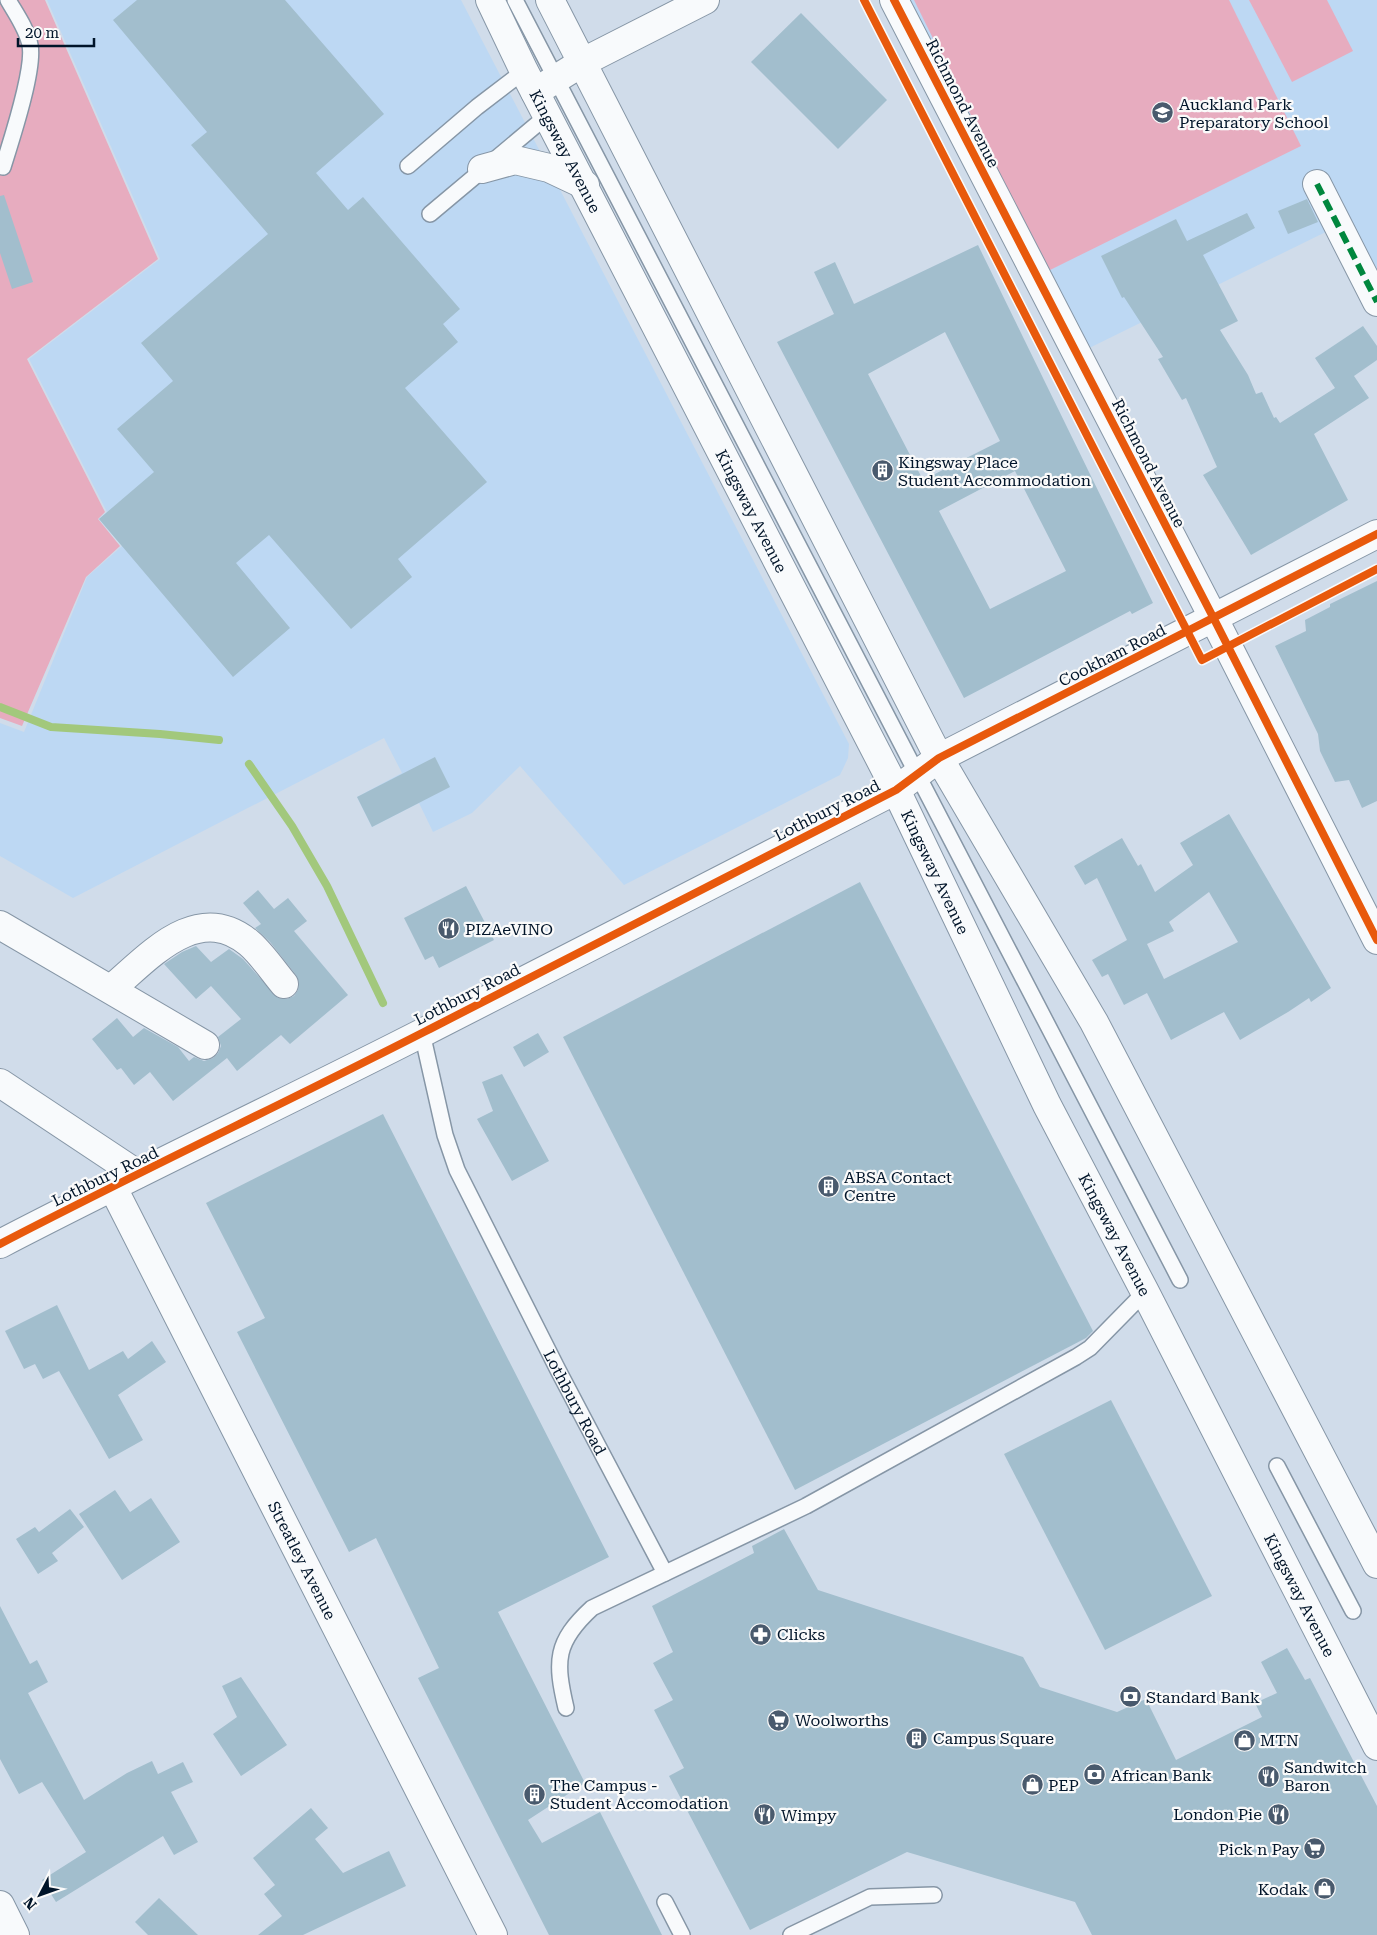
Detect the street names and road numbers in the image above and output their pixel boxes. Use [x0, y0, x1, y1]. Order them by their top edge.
street label: Richmond Avenue [922, 36, 1003, 171]
street label: Kingsway Avenue [525, 87, 605, 216]
street label: Richmond Avenue [1108, 396, 1189, 531]
street label: Kingsway Avenue [711, 446, 791, 576]
street label: Cookham Road [1055, 620, 1169, 691]
street label: Lothbury Road [771, 776, 883, 845]
street label: Kingsway Avenue [897, 807, 973, 938]
street label: Lothbury Road [411, 960, 523, 1029]
street label: Lothbury Road [49, 1143, 161, 1210]
street label: Kingsway Avenue [1075, 1170, 1155, 1300]
street label: Lothbury Road [539, 1347, 610, 1458]
street label: Streatley Avenue [264, 1498, 340, 1623]
street label: Kingsway Avenue [1260, 1530, 1339, 1660]

